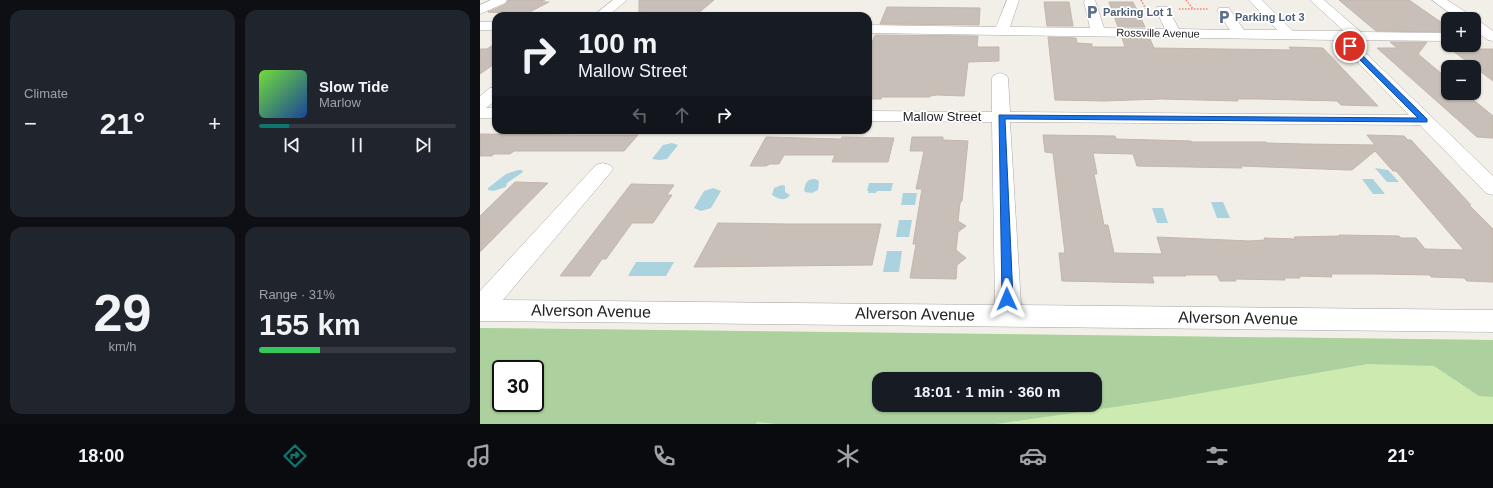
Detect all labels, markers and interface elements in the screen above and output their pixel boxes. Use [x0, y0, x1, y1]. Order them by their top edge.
parking icon: Parking Lot 1 [1084, 4, 1100, 20]
place label: Parking Lot 1 [1103, 6, 1173, 18]
parking icon: Parking Lot 3 [1216, 9, 1232, 25]
place label: Parking Lot 3 [1235, 11, 1305, 23]
map controls [1441, 12, 1481, 100]
button: + [1441, 12, 1481, 52]
street label: Rossville Avenue [1116, 26, 1200, 40]
icon: right [512, 28, 564, 80]
text: 100 m [578, 28, 657, 59]
pin [1333, 29, 1367, 63]
icon: arrive [1339, 35, 1361, 57]
button: − [1441, 60, 1481, 100]
text: Mallow Street [578, 61, 687, 81]
text: Slow Tide [319, 78, 389, 95]
text: Climate [24, 86, 68, 101]
text: Marlow [319, 95, 361, 110]
icon: left [629, 104, 651, 126]
icon: ahead [671, 104, 693, 126]
icon: right [713, 104, 735, 126]
text: 21° [100, 107, 145, 140]
street label: Mallow Street [903, 109, 982, 124]
text: − [24, 111, 37, 136]
text: + [208, 111, 221, 136]
icon: previous [281, 134, 303, 156]
icon: pause [346, 134, 368, 156]
icon: next [412, 134, 434, 156]
position arrow [986, 278, 1028, 320]
text: 29 [94, 284, 151, 342]
text: Range · 31% [259, 287, 335, 302]
street label: Alverson Avenue [531, 301, 651, 321]
street label: Alverson Avenue [855, 304, 975, 324]
text: 155 km [259, 308, 361, 341]
street label: Alverson Avenue [1178, 308, 1298, 328]
text: km/h [108, 339, 137, 354]
speed limit sign: 30 [492, 360, 544, 412]
text: 18:01 · 1 min · 360 m [914, 383, 1060, 400]
icon: directions [281, 442, 309, 470]
icon: music [465, 442, 493, 470]
icon: phone [650, 442, 678, 470]
icon: climate [834, 442, 862, 470]
icon: car [1019, 442, 1047, 470]
icon: filters [1203, 442, 1231, 470]
text: 18:00 [78, 446, 124, 466]
text: 21° [1387, 446, 1415, 466]

